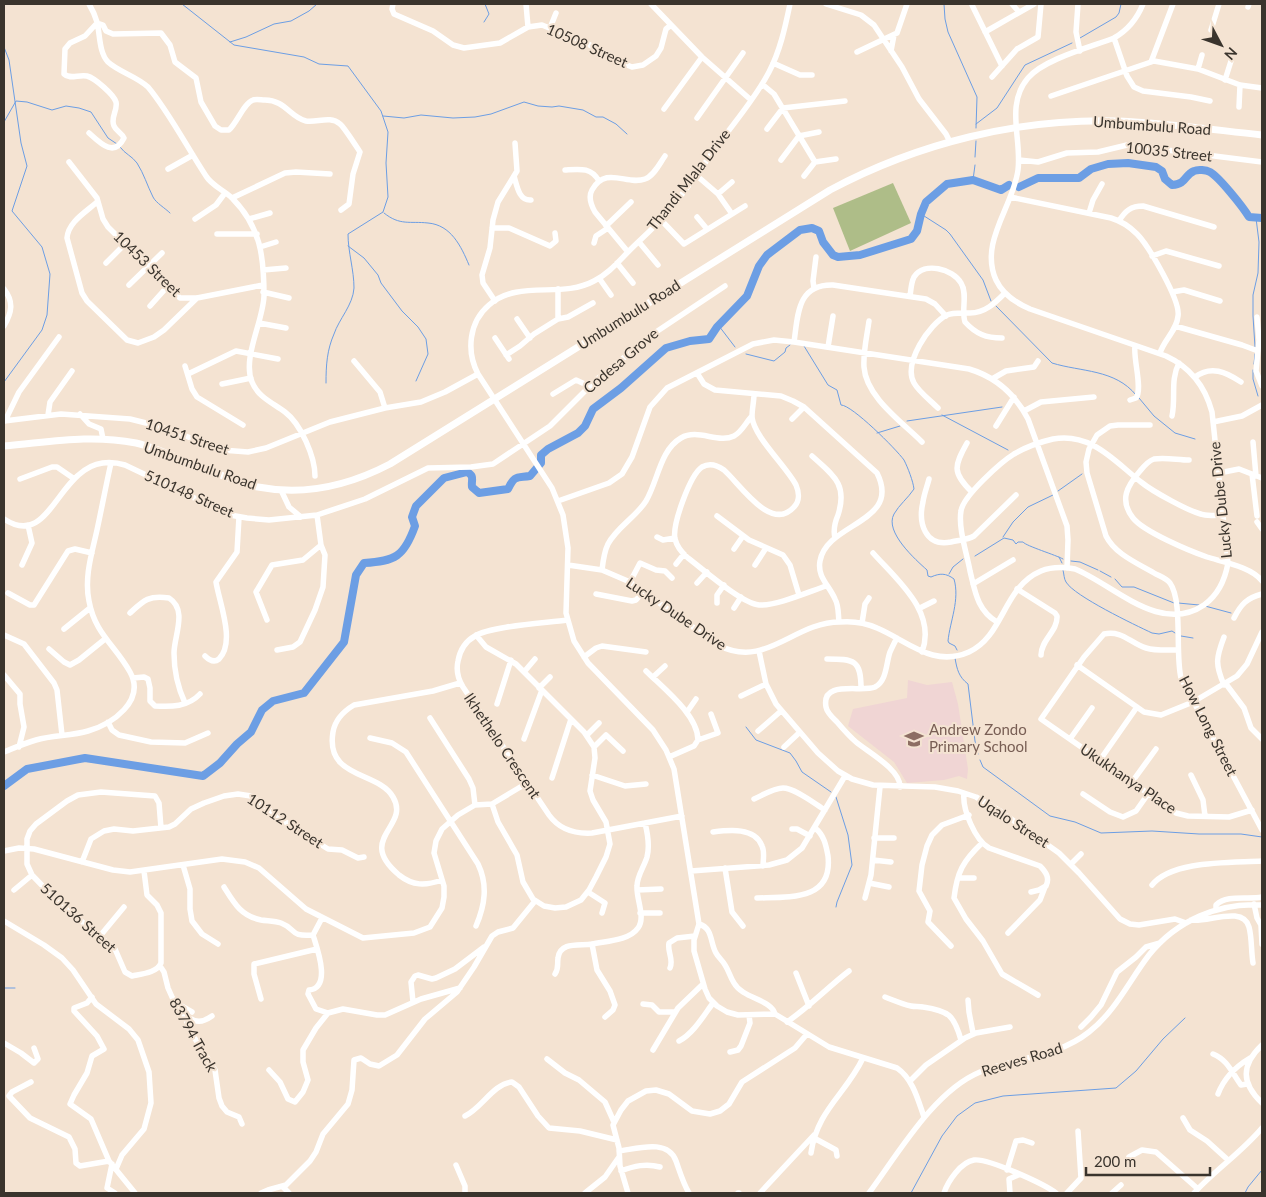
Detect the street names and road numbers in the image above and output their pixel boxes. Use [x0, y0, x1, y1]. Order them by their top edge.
street label: 10508 Street [544, 19, 631, 71]
street label: Umbumbulu Road [1093, 112, 1212, 138]
street label: Thandi Mlala Drive [643, 125, 734, 234]
street label: 10035 Street [1125, 138, 1214, 165]
street label: 10453 Street [110, 227, 186, 300]
street label: Umbumbulu Road [574, 275, 683, 353]
street label: Codesa Grove [579, 324, 662, 397]
street label: 10451 Street [143, 414, 232, 458]
street label: Umbumbulu Road [142, 437, 259, 493]
street label: Lucky Dube Drive [1205, 441, 1235, 559]
street label: 510148 Street [142, 465, 237, 521]
street label: Lucky Dube Drive [623, 573, 730, 653]
street label: How Long Street [1176, 672, 1242, 779]
street label: Ikhethelo Crescent [461, 689, 545, 802]
street label: Ukukhanya Place [1077, 739, 1180, 817]
street label: 10112 Street [244, 789, 327, 852]
street label: Uqalo Street [974, 791, 1053, 851]
street label: 510136 Street [37, 879, 121, 956]
street label: 83794 Track [166, 994, 222, 1075]
street label: Reeves Road [979, 1038, 1064, 1080]

